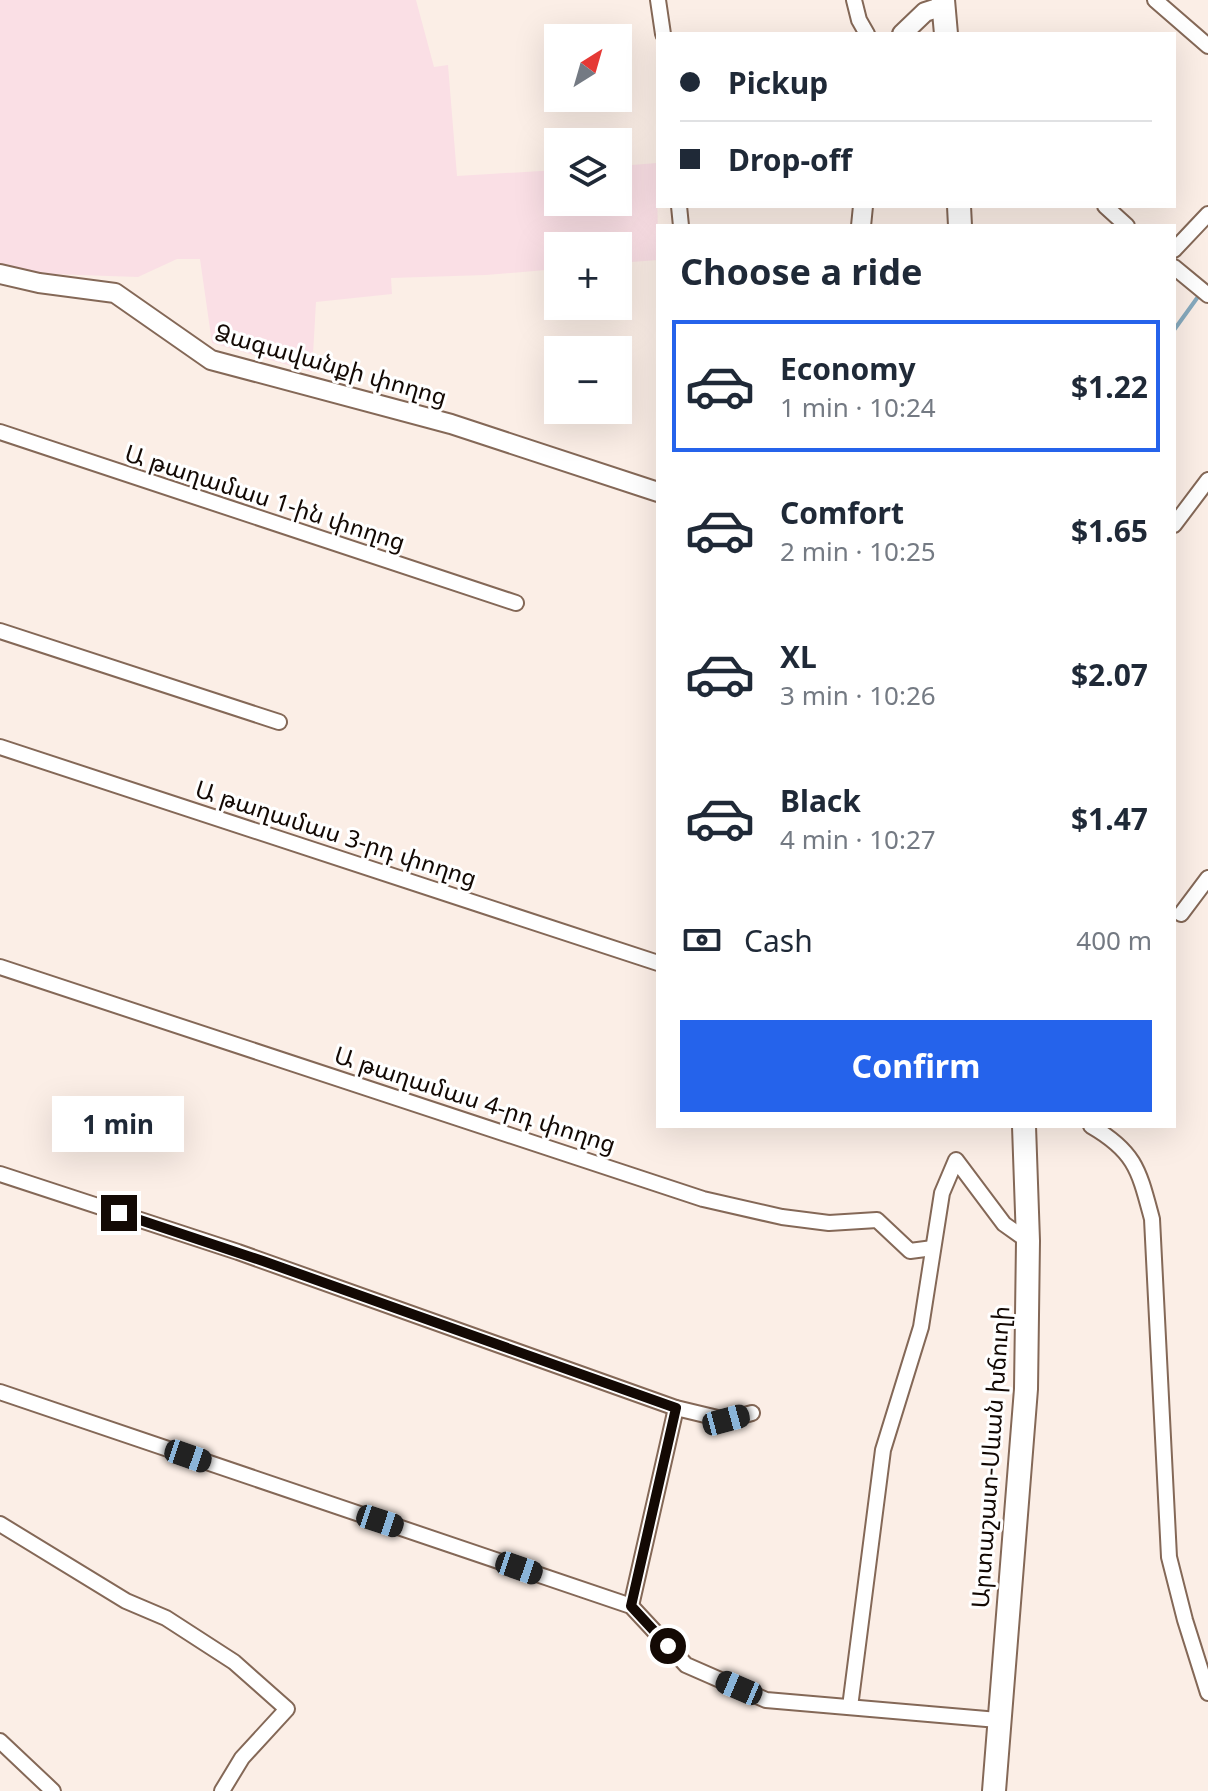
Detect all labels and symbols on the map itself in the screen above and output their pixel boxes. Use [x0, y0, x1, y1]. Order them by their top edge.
north arrow [544, 24, 632, 112]
street label: Ձագավանքի փողոց [212, 315, 451, 412]
street label: Ա թաղամաս 1-ին փողոց [121, 436, 410, 558]
street label: Ա թաղամաս 3-րդ փողոց [191, 771, 482, 894]
street label: Ա թաղամաս 4-րդ փողոց [330, 1037, 621, 1160]
callout: 1 min [53, 1097, 185, 1153]
route end [101, 1195, 137, 1231]
street label: Արտաշատ-Սևան խճուղի [962, 1305, 1017, 1609]
car [700, 1402, 752, 1438]
car [161, 1437, 215, 1475]
car [353, 1502, 407, 1540]
car [492, 1549, 546, 1587]
route start [650, 1628, 686, 1664]
car [712, 1668, 766, 1708]

